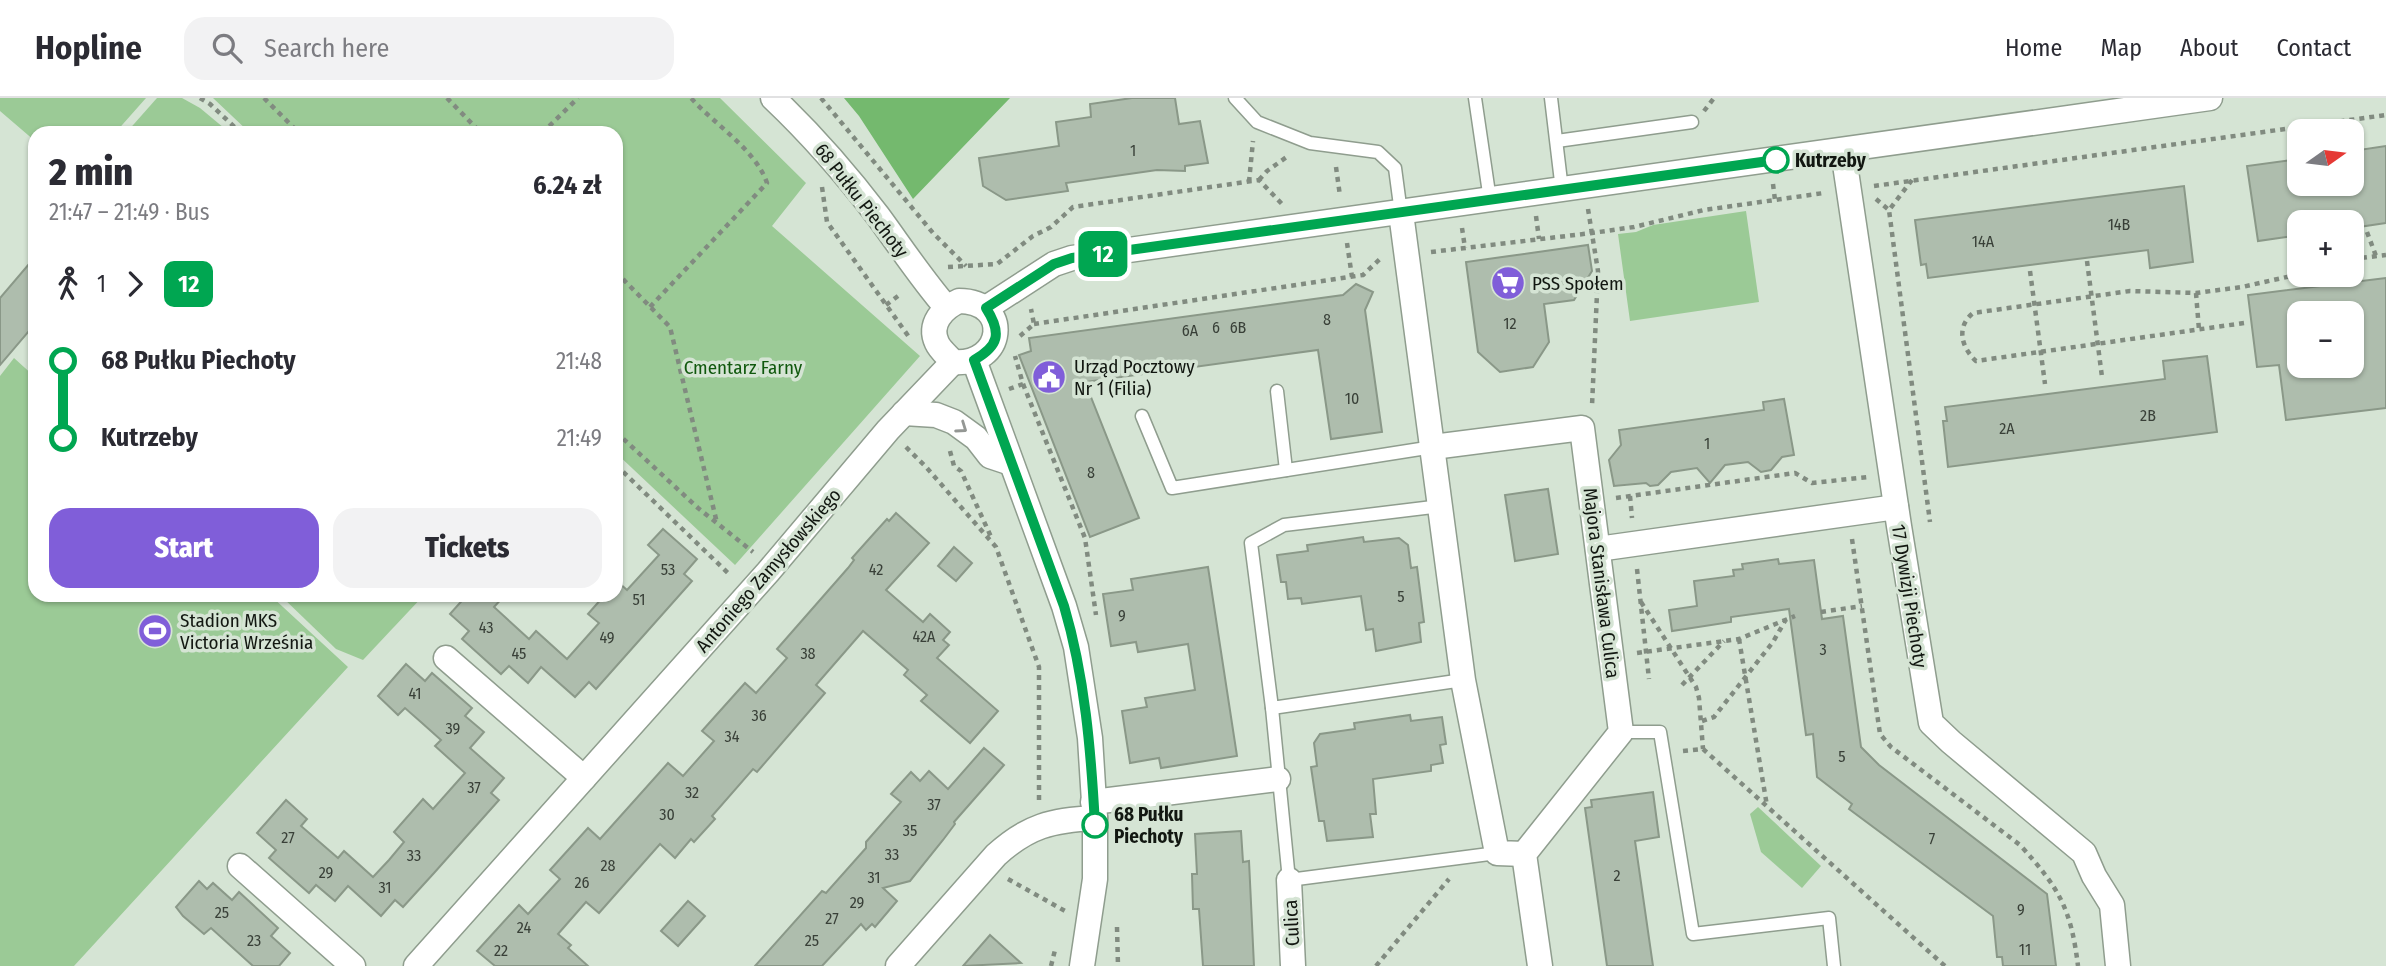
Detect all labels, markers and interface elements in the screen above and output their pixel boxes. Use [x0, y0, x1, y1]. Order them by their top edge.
search box [184, 17, 674, 80]
text: Hopline [35, 28, 142, 68]
icon: search [208, 29, 246, 67]
text: Search here [264, 33, 389, 64]
text: Home [2005, 34, 2062, 62]
text: Map [2100, 34, 2142, 62]
text: About [2180, 34, 2238, 62]
text: Contact [2276, 34, 2351, 62]
north arrow [2287, 119, 2364, 196]
map controls [2287, 119, 2364, 378]
street label: 68 Pułku Piechoty [810, 139, 914, 262]
house number: 1 [1130, 141, 1136, 160]
marker: Kutrzeby [1763, 147, 1789, 173]
text: 2 min [49, 149, 133, 195]
place label: Kutrzeby [1795, 149, 1867, 172]
text: 6.24 zł [533, 170, 602, 201]
text: 21:47 – 21:49 · Bus [49, 198, 209, 226]
button: + [2287, 210, 2364, 287]
house number: 14B [2108, 215, 2131, 234]
line badge: 12 [1072, 231, 1134, 277]
house number: 14A [1972, 232, 1995, 251]
text: 12 [1092, 240, 1114, 268]
supermarket icon: PSS Społem [1489, 264, 1527, 302]
icon: walk [49, 265, 87, 303]
icon: forward [116, 265, 154, 303]
text: 1 [97, 270, 106, 298]
text: 12 [178, 270, 199, 298]
place label: PSS Społem [1532, 272, 1624, 295]
button: − [2287, 301, 2364, 378]
house number: 8 [1323, 310, 1331, 329]
house number: 12 [1503, 314, 1517, 333]
house number: 6 [1212, 318, 1220, 337]
house number: 6B [1230, 318, 1247, 337]
house number: 6A [1182, 321, 1199, 340]
text: 68 Pułku Piechoty [101, 345, 296, 376]
text: 21:48 [556, 347, 602, 375]
place label: Urząd Pocztowy Nr 1 (Filia) [1074, 355, 1195, 400]
park label: Cmentarz Farny [684, 356, 803, 379]
public building icon: Urząd Pocztowy Nr 1 (Filia) [1030, 358, 1068, 396]
house number: 10 [1345, 389, 1359, 408]
house number: 2B [2140, 406, 2156, 425]
house number: 2A [1999, 419, 2015, 438]
one-way arrow [954, 420, 967, 433]
text: Kutrzeby [101, 422, 198, 453]
text: 21:49 [557, 424, 602, 452]
house number: 1 [1704, 434, 1710, 453]
house number: 8 [1087, 463, 1095, 482]
street label: Antoniego Zamysłowskiego [691, 484, 846, 657]
street label: Majora Stanisława Culica [1578, 487, 1625, 680]
button: Start [49, 508, 319, 588]
button: Tickets [333, 508, 602, 588]
street label: 17 Dywizji Piechoty [1887, 523, 1932, 670]
house number: 53 [661, 560, 675, 579]
house number: 42 [869, 560, 883, 579]
house number: 5 [1397, 587, 1405, 606]
house number: 51 [633, 590, 645, 609]
house number: 9 [1118, 606, 1126, 625]
place label: Stadion MKS Victoria Września [180, 609, 313, 654]
sports icon: Stadion MKS Victoria Września [136, 612, 174, 650]
house number: 43 [479, 618, 493, 637]
house number: 42A [912, 627, 936, 646]
house number: 49 [599, 628, 615, 647]
house number: 3 [1819, 640, 1827, 659]
house number: 45 [512, 644, 526, 663]
house number: 38 [800, 644, 816, 663]
house number: 41 [408, 684, 422, 703]
house number: 36 [751, 706, 767, 725]
house number: 39 [446, 719, 461, 738]
house number: 34 [725, 727, 740, 746]
house number: 5 [1838, 747, 1846, 766]
house number: 37 [467, 778, 481, 797]
house number: 32 [685, 783, 699, 802]
house number: 37 [927, 795, 941, 814]
place label: 68 Pułku Piechoty [1114, 803, 1184, 848]
house number: 30 [659, 805, 675, 824]
marker: 68 Pułku Piechoty [1082, 812, 1108, 838]
house number: 35 [903, 821, 917, 840]
house number: 27 [281, 828, 295, 847]
house number: 7 [1929, 829, 1936, 848]
house number: 33 [885, 845, 899, 864]
house number: 33 [407, 846, 421, 865]
house number: 28 [600, 856, 616, 875]
house number: 29 [319, 863, 334, 882]
house number: 2 [1613, 866, 1621, 885]
house number: 31 [867, 868, 881, 887]
house number: 26 [575, 873, 590, 892]
house number: 31 [378, 878, 392, 897]
house number: 29 [850, 893, 865, 912]
street label: Culica [1279, 899, 1304, 947]
house number: 9 [2017, 900, 2025, 919]
house number: 25 [215, 903, 229, 922]
house number: 27 [825, 909, 839, 928]
house number: 24 [517, 918, 531, 937]
house number: 23 [247, 931, 261, 950]
house number: 25 [805, 931, 819, 950]
house number: 11 [2019, 940, 2031, 959]
house number: 22 [494, 941, 508, 960]

